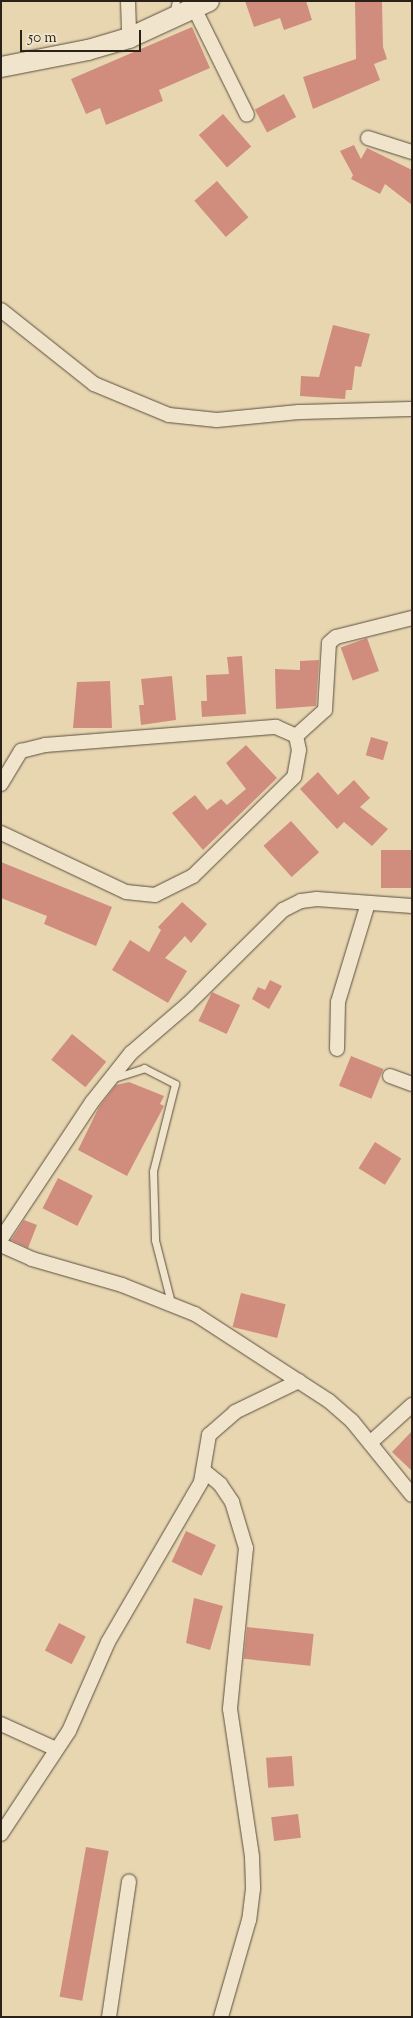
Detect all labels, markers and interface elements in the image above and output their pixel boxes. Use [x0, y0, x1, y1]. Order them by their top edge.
scale bar [22, 20, 144, 52]
text: 50 m [28, 28, 57, 49]

